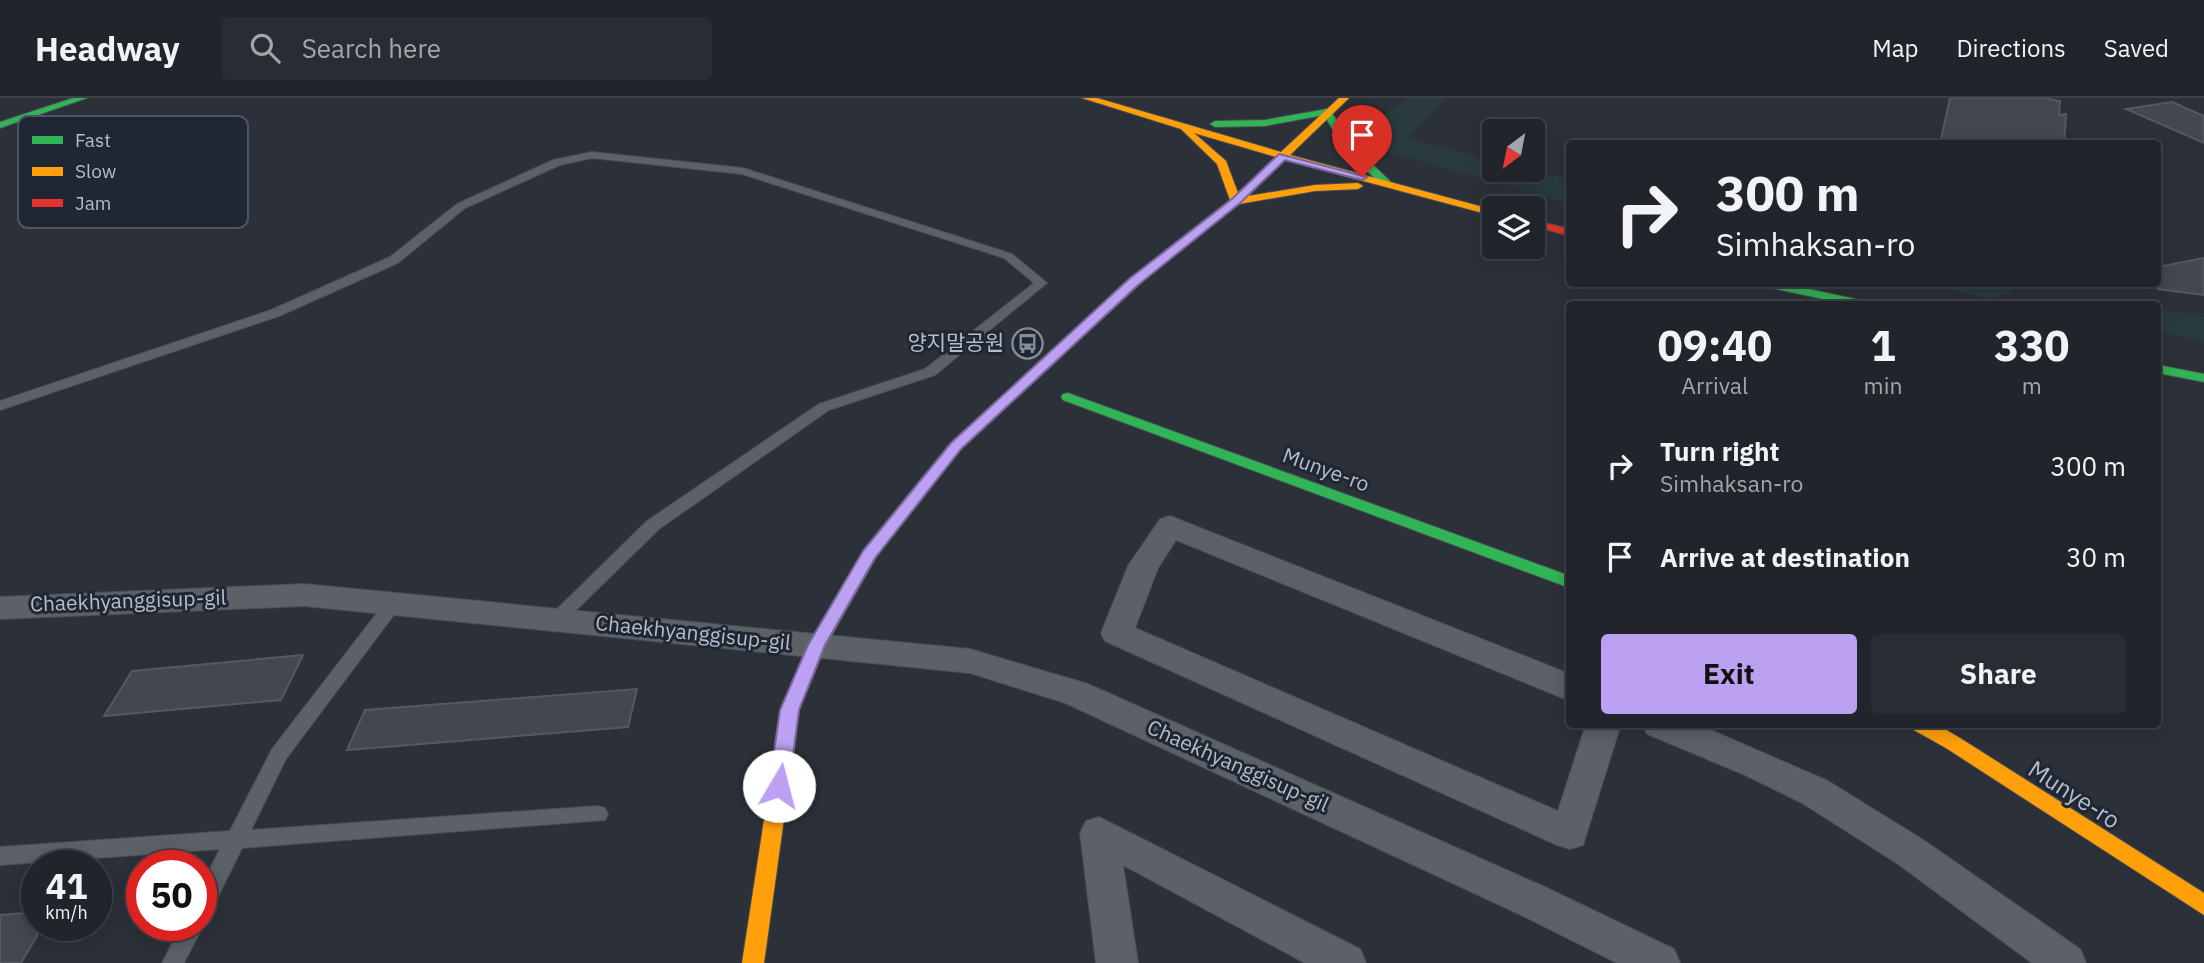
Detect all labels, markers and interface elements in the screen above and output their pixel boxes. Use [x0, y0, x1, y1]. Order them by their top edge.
search box [222, 17, 712, 80]
text: Headway [35, 27, 180, 70]
icon: search [246, 29, 284, 67]
text: Search here [302, 31, 441, 65]
text: Map [1872, 32, 1918, 64]
text: Directions [1956, 32, 2066, 64]
text: Saved [2104, 32, 2169, 64]
pin [1332, 105, 1392, 177]
legend [18, 116, 248, 228]
icon: arrive [1343, 116, 1381, 154]
north arrow [1482, 119, 1545, 182]
map controls [1482, 119, 1545, 259]
text: Fast [75, 128, 111, 152]
text: Slow [75, 159, 116, 183]
text: 300 m [1716, 161, 1860, 224]
icon: right [1601, 168, 1692, 259]
text: Jam [75, 191, 111, 215]
button: layers [1482, 196, 1545, 259]
text: Simhaksan-ro [1716, 223, 1915, 265]
text: 09:40 [1657, 318, 1772, 373]
text: 1 [1870, 318, 1896, 373]
text: 330 [1994, 318, 2070, 373]
bus stop icon: 양지말공원 [1010, 326, 1044, 360]
place label: 양지말공원 [907, 328, 1004, 356]
text: Arrival [1681, 370, 1748, 400]
text: min [1864, 370, 1902, 400]
text: m [2022, 370, 2042, 400]
text: Turn right [1660, 434, 1779, 468]
street label: Munye-ro [1279, 440, 1374, 498]
icon: right [1601, 447, 1639, 485]
text: 300 m [2050, 449, 2126, 483]
text: Simhaksan-ro [1660, 468, 1803, 498]
icon: arrive [1601, 538, 1639, 576]
text: Arrive at destination [1660, 540, 1910, 574]
text: 30 m [2066, 540, 2126, 574]
street label: Chaekhyanggisup-gil [29, 583, 227, 617]
street label: Chaekhyanggisup-gil [594, 608, 792, 656]
button: Exit [1601, 634, 1857, 714]
button: Share [1871, 634, 2126, 714]
street label: Chaekhyanggisup-gil [1143, 712, 1334, 818]
position arrow [742, 749, 816, 823]
street label: Munye-ro [2022, 753, 2127, 836]
speed limit sign: 50 [126, 850, 217, 941]
text: 41 [45, 863, 88, 909]
text: km/h [45, 901, 88, 924]

